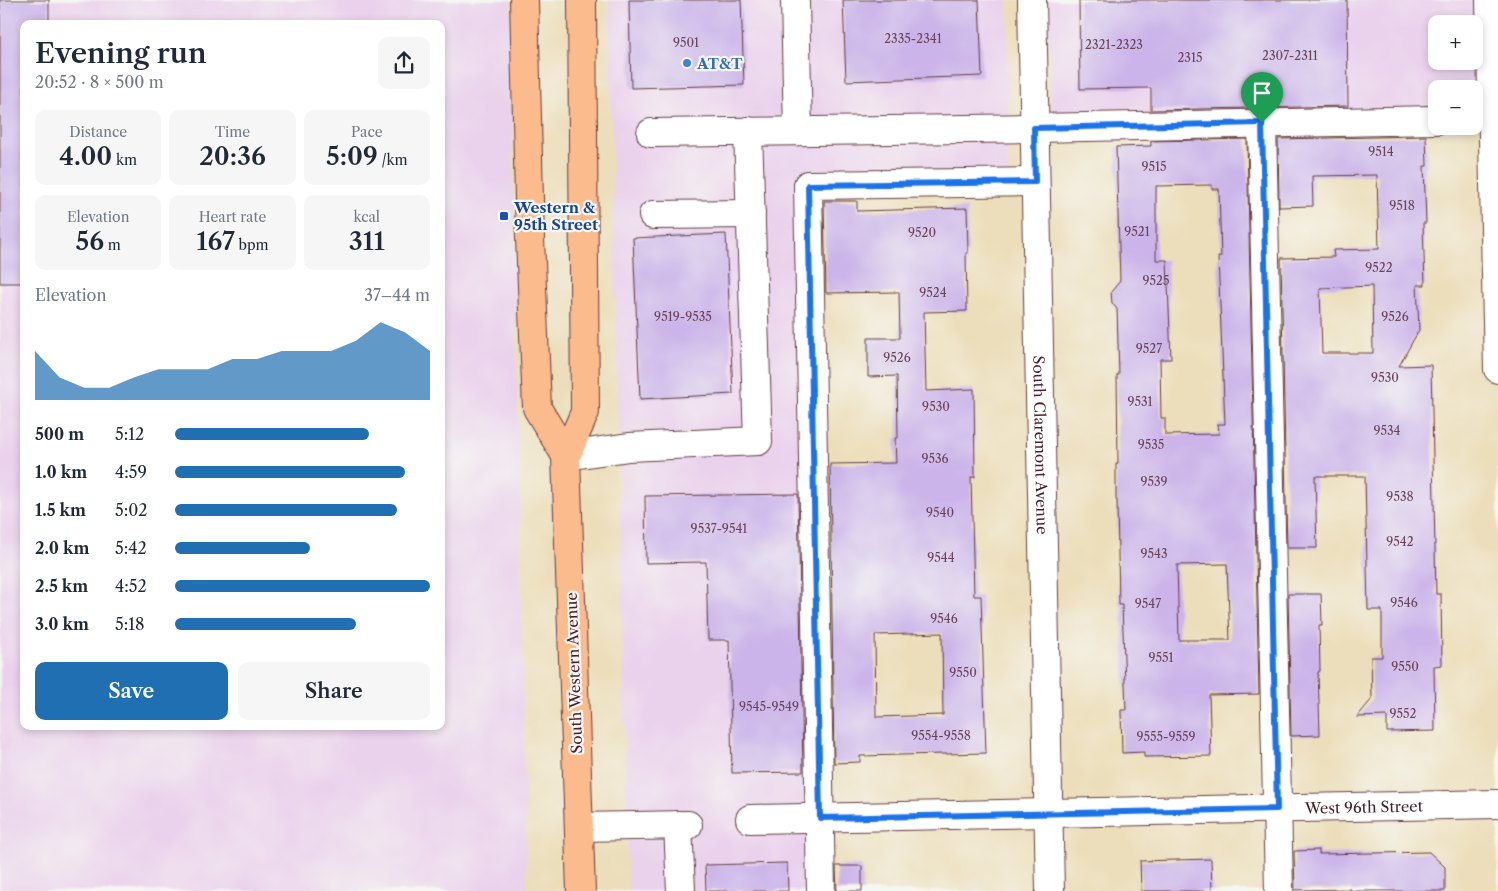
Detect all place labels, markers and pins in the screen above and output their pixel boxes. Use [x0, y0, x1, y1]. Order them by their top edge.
place label: AT&T [696, 54, 743, 73]
marker: AT&T [681, 57, 693, 69]
pin [1241, 72, 1283, 123]
place label: Western & 95th Street [513, 198, 598, 234]
marker: Western & 95th Street [498, 210, 510, 222]

